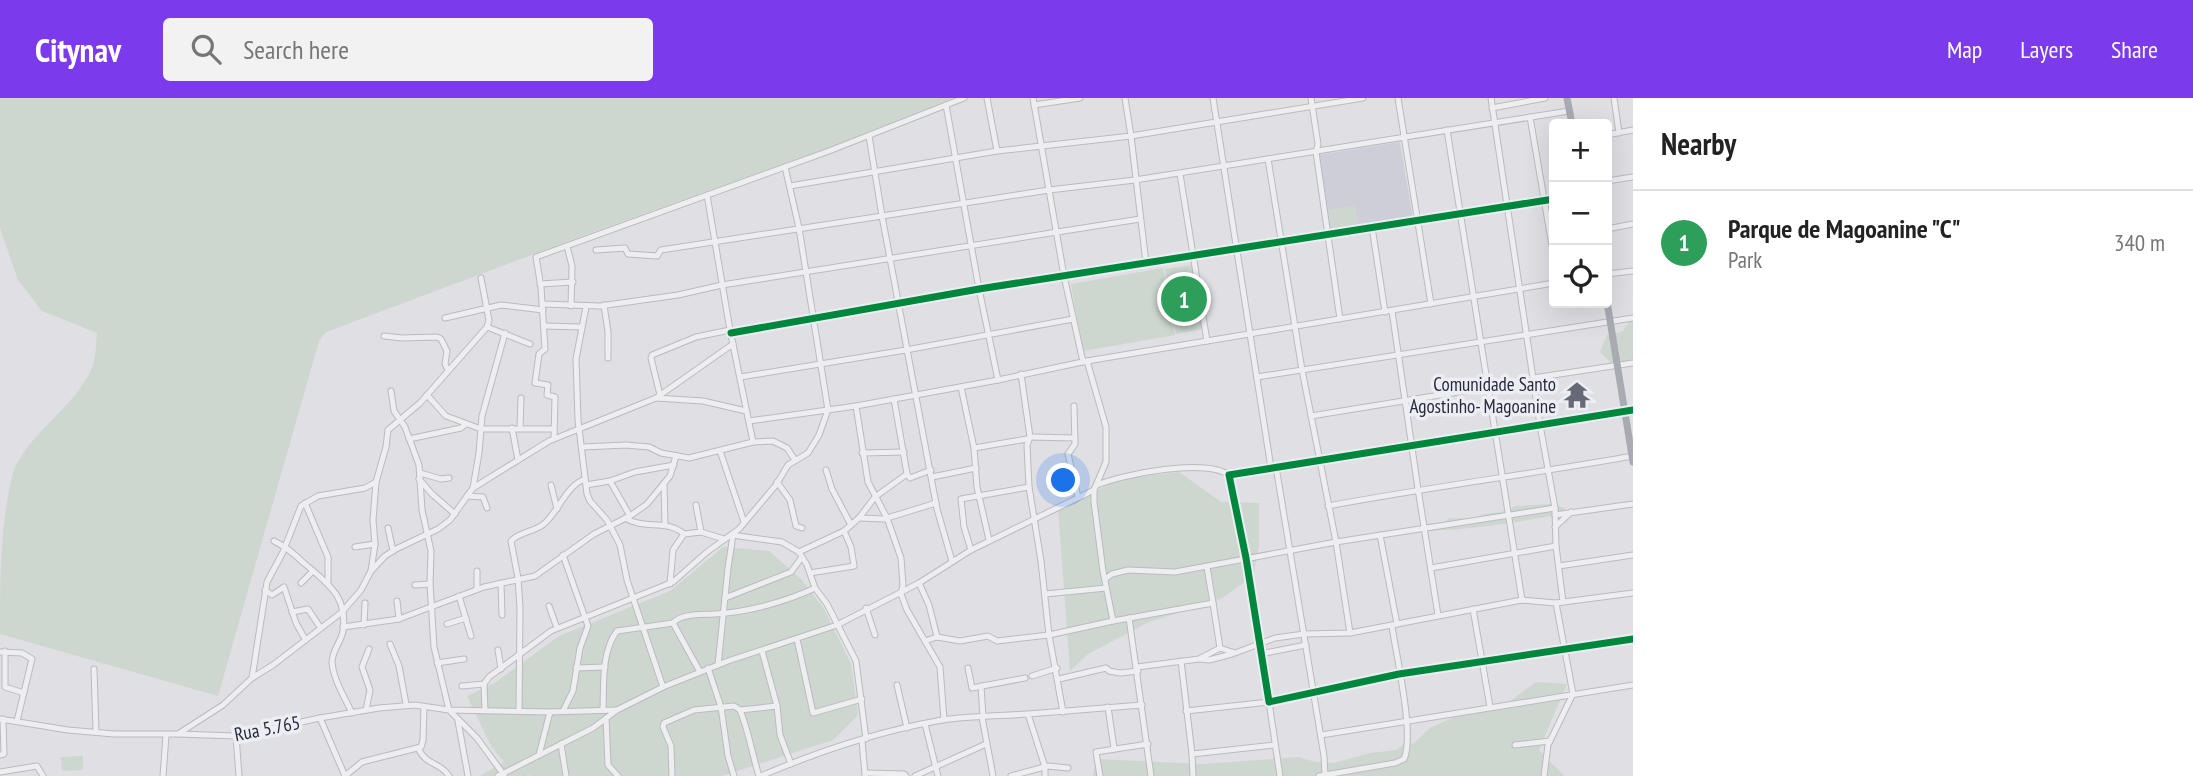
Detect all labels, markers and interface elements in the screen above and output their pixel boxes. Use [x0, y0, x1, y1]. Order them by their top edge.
search box [163, 18, 653, 81]
text: Citynav [35, 28, 121, 71]
icon: search [187, 30, 225, 68]
text: Search here [243, 33, 349, 66]
text: Map [1947, 34, 1982, 65]
text: Layers [2020, 34, 2073, 65]
text: Share [2111, 34, 2158, 65]
map controls [1549, 119, 1612, 308]
button: + [1549, 119, 1612, 182]
text: Nearby [1661, 124, 1736, 163]
button: − [1549, 182, 1612, 245]
text: Parque de Magoanine "C" [1728, 212, 1961, 245]
text: 1 [1679, 228, 1690, 257]
text: 340 m [2114, 228, 2165, 257]
button: locate [1549, 245, 1612, 308]
text: Park [1728, 245, 1762, 274]
pin: 1 [1161, 273, 1207, 325]
place label: Comunidade Santo Agostinho- Magoanine [1409, 372, 1556, 418]
temple icon: Comunidade Santo Agostinho- Magoanine [1562, 380, 1592, 410]
your location [1046, 463, 1080, 497]
street label: Rua 5.765 [232, 710, 302, 746]

